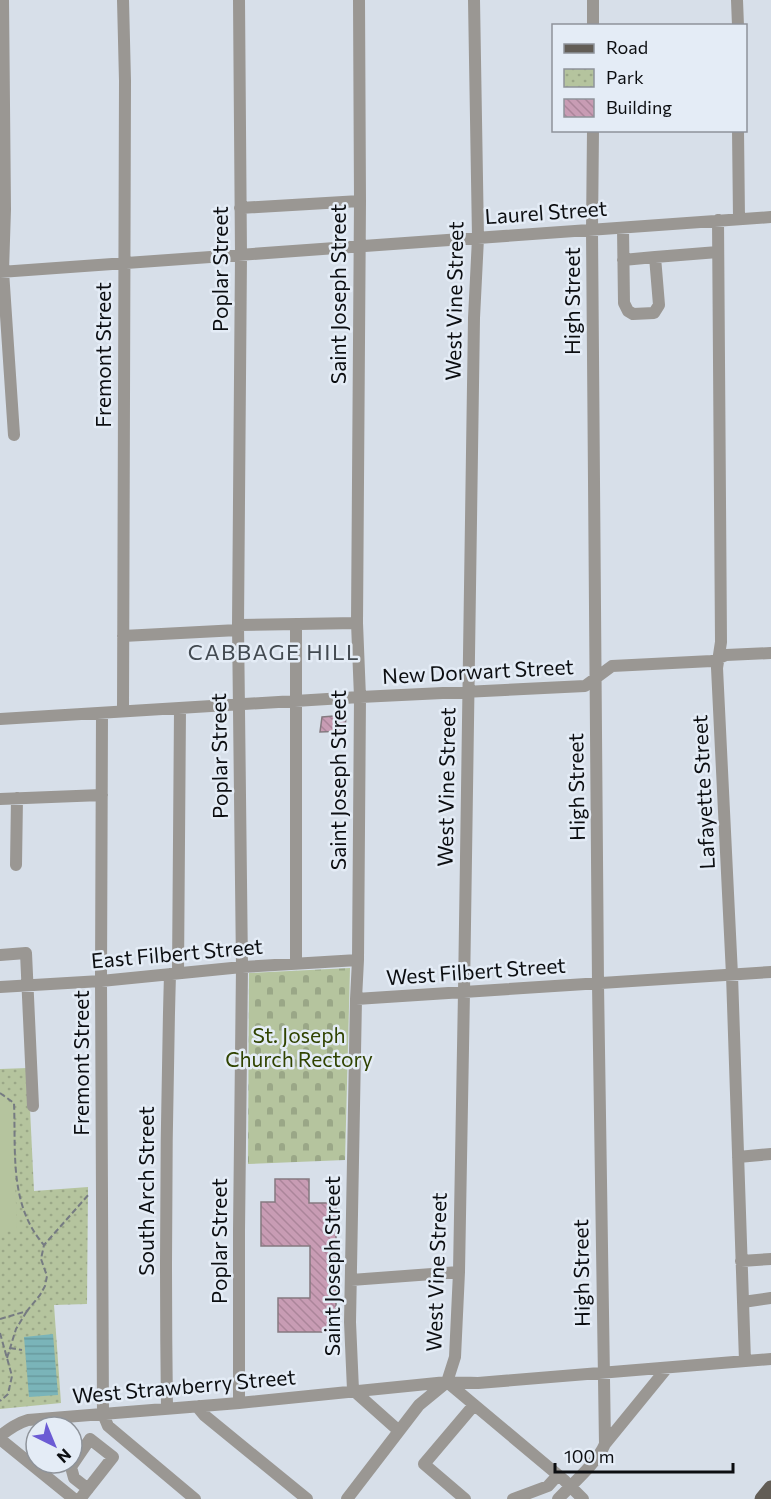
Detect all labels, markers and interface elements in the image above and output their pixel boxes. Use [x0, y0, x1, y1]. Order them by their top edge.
legend [552, 24, 747, 132]
text: Road [606, 36, 648, 58]
text: Park [606, 66, 644, 88]
text: Building [606, 96, 672, 118]
street label: Laurel Street [484, 195, 608, 228]
street label: Saint Joseph Street [325, 204, 350, 384]
street label: Poplar Street [207, 206, 232, 332]
street label: West Vine Street [440, 221, 467, 381]
street label: High Street [559, 247, 584, 355]
street label: Fremont Street [90, 282, 115, 428]
district label: CABBAGE HILL [188, 638, 360, 665]
street label: New Dorwart Street [381, 653, 574, 688]
street label: Saint Joseph Street [325, 690, 350, 870]
street label: Poplar Street [205, 693, 232, 819]
street label: West Vine Street [432, 707, 459, 867]
street label: Lafayette Street [686, 714, 719, 870]
street label: High Street [562, 733, 589, 841]
street label: East Filbert Street [90, 933, 264, 972]
street label: West Filbert Street [385, 952, 566, 989]
street label: Fremont Street [68, 990, 93, 1136]
park label: St. Joseph Church Rectory [225, 1022, 373, 1071]
street label: South Arch Street [133, 1106, 158, 1276]
street label: Saint Joseph Street [319, 1176, 344, 1356]
street label: Poplar Street [206, 1178, 231, 1304]
street label: West Vine Street [420, 1192, 451, 1352]
street label: High Street [567, 1219, 594, 1327]
street label: West Strawberry Street [71, 1363, 297, 1408]
north arrow [24, 1415, 84, 1475]
scale bar [555, 1436, 734, 1474]
text: N [54, 1445, 75, 1467]
text: 100 m [564, 1445, 614, 1467]

